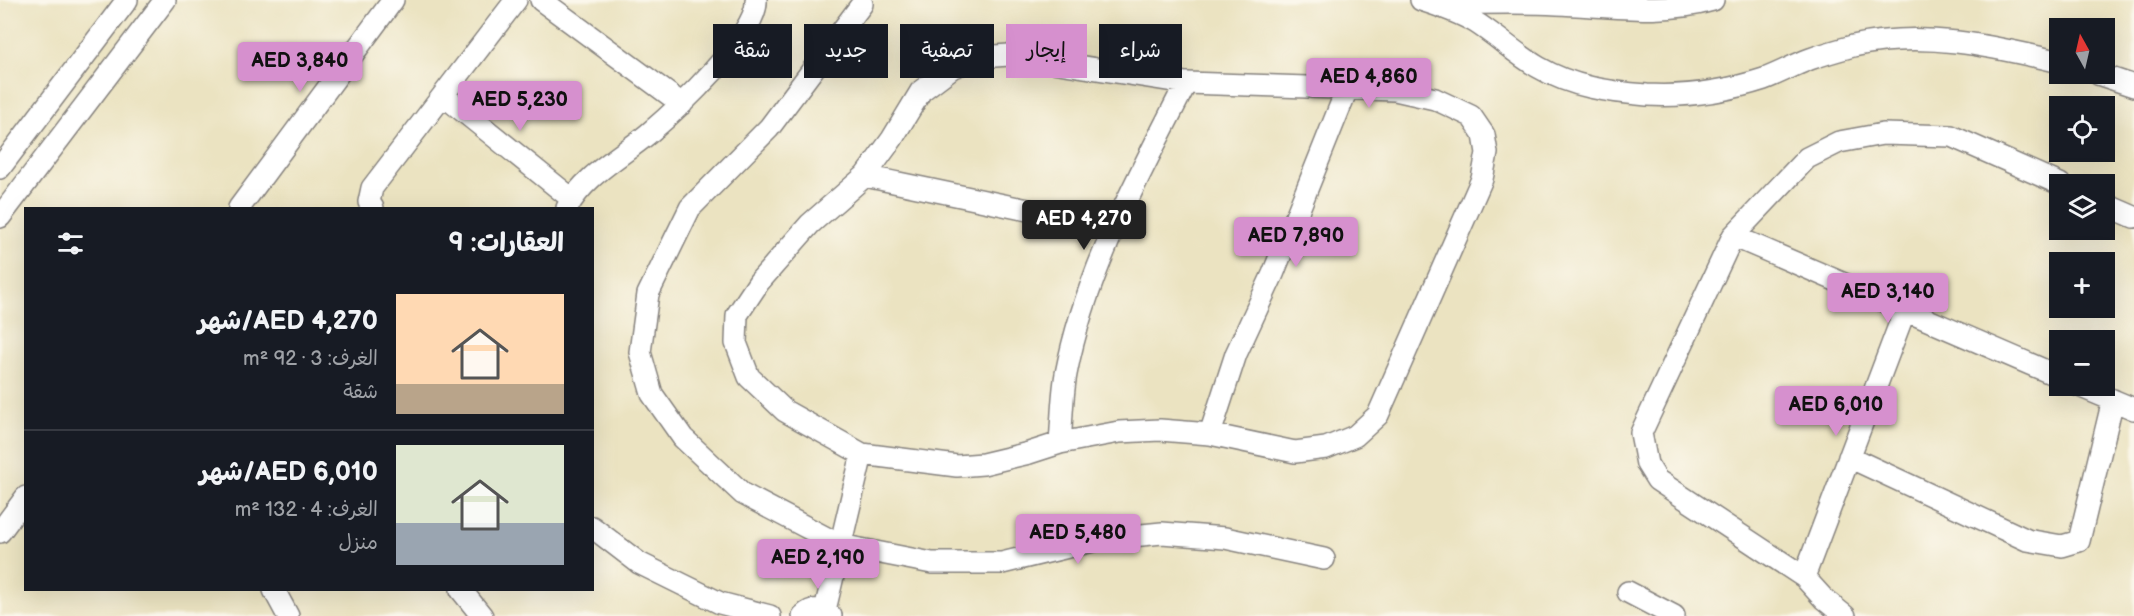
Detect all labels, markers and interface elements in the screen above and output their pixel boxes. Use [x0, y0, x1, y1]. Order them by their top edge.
north arrow [2049, 18, 2115, 84]
map controls [2049, 18, 2115, 396]
chip: شقة [713, 24, 792, 78]
chip: جديد [804, 24, 888, 78]
chip: تصفية [900, 24, 994, 78]
chip: إيجار [1006, 24, 1087, 78]
chip: شراء [1099, 24, 1182, 78]
pin: AED 3,840 [231, 42, 369, 93]
text: AED 3,840 [252, 49, 348, 73]
pin: AED 4,860 [1300, 58, 1438, 109]
text: AED 4,860 [1320, 65, 1418, 89]
pin: AED 5,230 [451, 81, 589, 132]
text: AED 5,230 [472, 88, 568, 112]
button: locate [2049, 96, 2115, 162]
button: layers [2049, 174, 2115, 240]
pin: AED 4,270 [1015, 200, 1153, 251]
text: AED 4,270 [1036, 207, 1132, 231]
pin: AED 7,890 [1227, 217, 1365, 268]
text: AED 7,890 [1248, 224, 1344, 248]
icon: filters [54, 227, 87, 260]
text: العقارات: 9 [448, 228, 564, 259]
button: + [2049, 252, 2115, 318]
pin: AED 3,140 [1819, 273, 1957, 324]
text: AED 3,140 [1841, 280, 1935, 304]
text: AED 4,270/شهر [198, 306, 378, 337]
icon: home [444, 318, 516, 390]
button: − [2049, 330, 2115, 396]
text: الغرف: 3 · 92 m² [243, 347, 378, 371]
text: شقة [343, 380, 378, 404]
pin: AED 6,010 [1767, 386, 1905, 437]
text: AED 6,010 [1789, 393, 1883, 417]
text: AED 6,010/شهر [200, 457, 378, 488]
icon: home [444, 469, 516, 541]
text: الغرف: 4 · 132 m² [235, 498, 378, 522]
pin: AED 5,480 [1009, 514, 1147, 565]
text: AED 5,480 [1030, 521, 1126, 545]
text: منزل [339, 531, 378, 555]
pin: AED 2,190 [749, 539, 887, 590]
text: AED 2,190 [771, 546, 865, 570]

